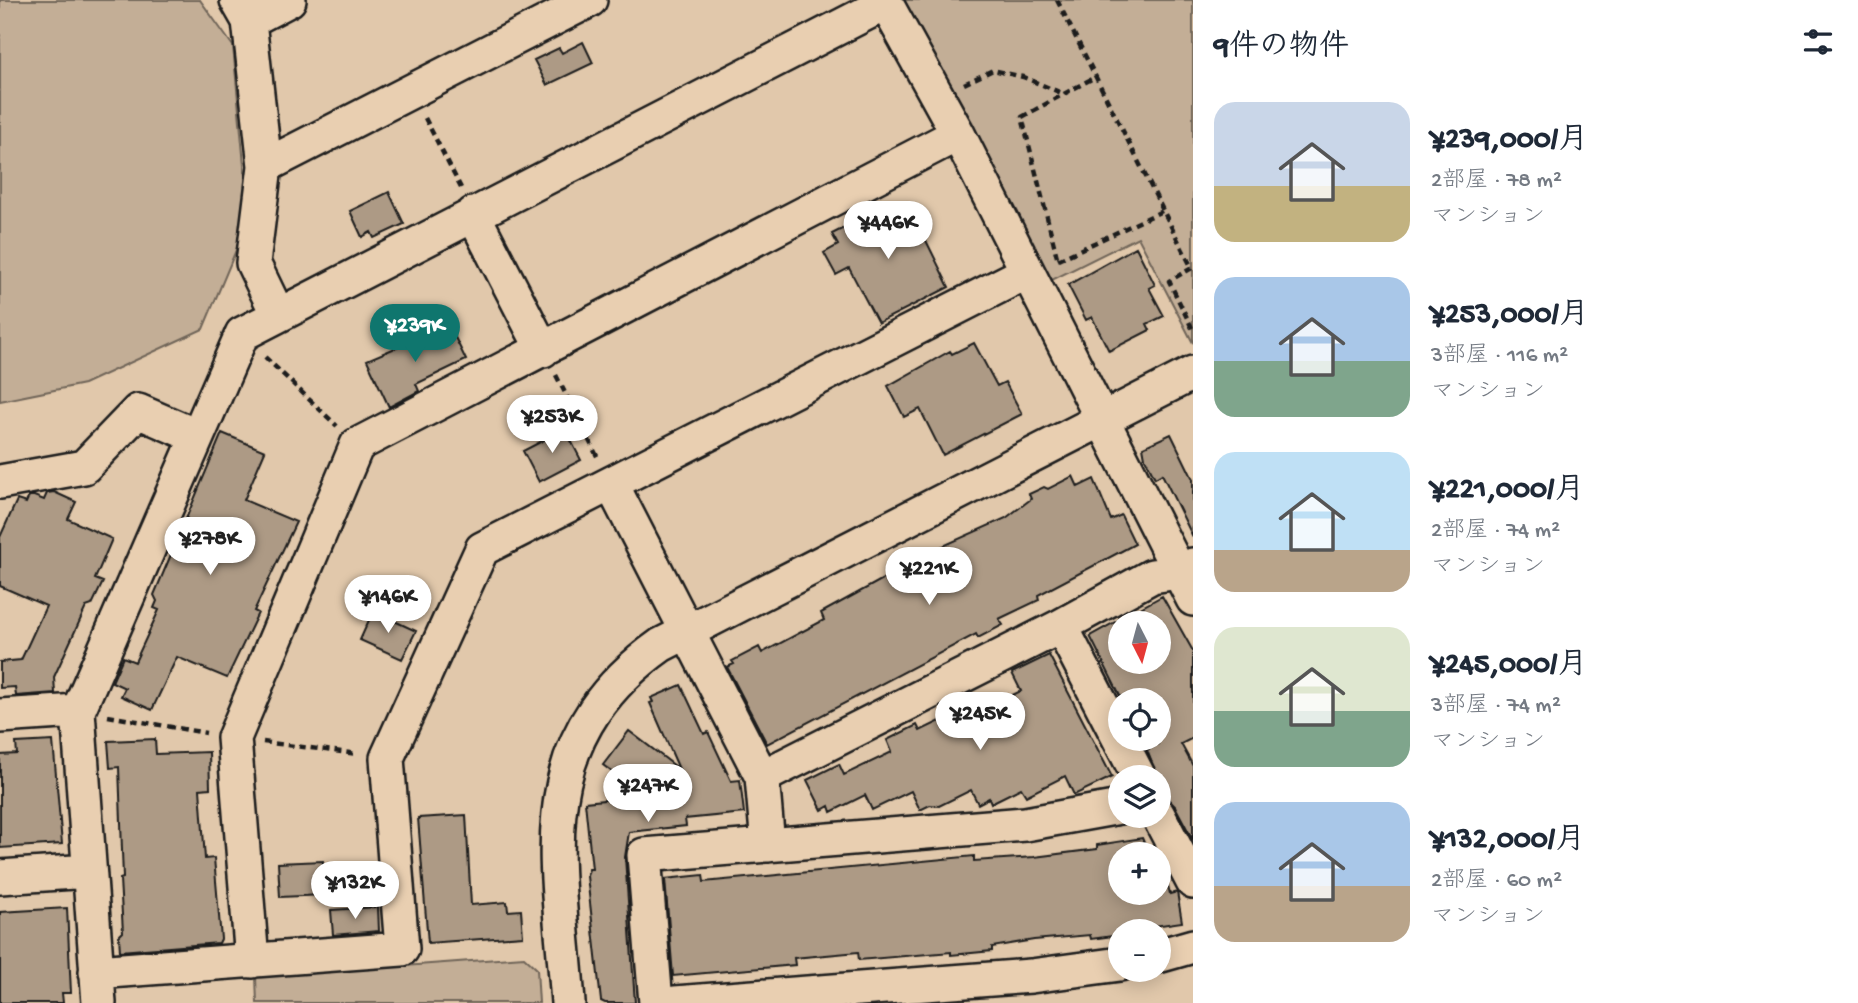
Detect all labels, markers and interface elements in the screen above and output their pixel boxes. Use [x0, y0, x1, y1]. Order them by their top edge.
icon: filters [1799, 23, 1837, 61]
text: 9件の物件 [1214, 31, 1349, 66]
text: ¥239,000/月 [1431, 124, 1588, 159]
icon: home [1270, 130, 1354, 214]
text: 2部屋 · 78 m² [1431, 168, 1562, 195]
pin: ¥446K [839, 202, 937, 261]
text: マンション [1431, 204, 1545, 231]
text: ¥446K [860, 210, 916, 237]
text: ¥253,000/月 [1431, 299, 1589, 334]
pin: ¥239K [366, 304, 464, 364]
icon: home [1270, 305, 1354, 389]
text: ¥239K [386, 313, 444, 340]
text: 3部屋 · 116 m² [1431, 343, 1568, 370]
text: マンション [1431, 379, 1545, 406]
pin: ¥253K [503, 396, 601, 455]
text: ¥253K [523, 404, 581, 431]
text: ¥221,000/月 [1431, 474, 1584, 509]
icon: home [1270, 480, 1354, 564]
pin: ¥278K [161, 518, 259, 577]
text: 2部屋 · 74 m² [1431, 518, 1560, 545]
text: ¥278K [180, 526, 240, 553]
pin: ¥221K [880, 548, 978, 607]
text: マンション [1431, 554, 1545, 581]
text: ¥221K [901, 556, 957, 583]
pin: ¥146K [339, 576, 437, 635]
text: ¥146K [360, 584, 416, 611]
north arrow [1108, 611, 1171, 674]
map controls [1108, 611, 1171, 982]
text: ¥245,000/月 [1431, 649, 1587, 684]
icon: home [1270, 655, 1354, 739]
button: locate [1108, 688, 1171, 751]
pin: ¥245K [931, 692, 1029, 752]
text: 3部屋 · 74 m² [1431, 693, 1561, 720]
text: ¥245K [951, 701, 1009, 728]
text: マンション [1431, 729, 1545, 756]
pin: ¥247K [599, 764, 697, 824]
button: layers [1108, 765, 1171, 828]
text: ¥247K [619, 773, 677, 800]
text: ¥132,000/月 [1431, 824, 1585, 859]
icon: home [1270, 830, 1354, 914]
button: + [1108, 842, 1171, 905]
pin: ¥132K [306, 862, 404, 921]
text: 2部屋 · 60 m² [1431, 868, 1562, 895]
text: ¥132K [327, 870, 383, 897]
text: マンション [1431, 904, 1545, 931]
button: − [1108, 919, 1171, 982]

